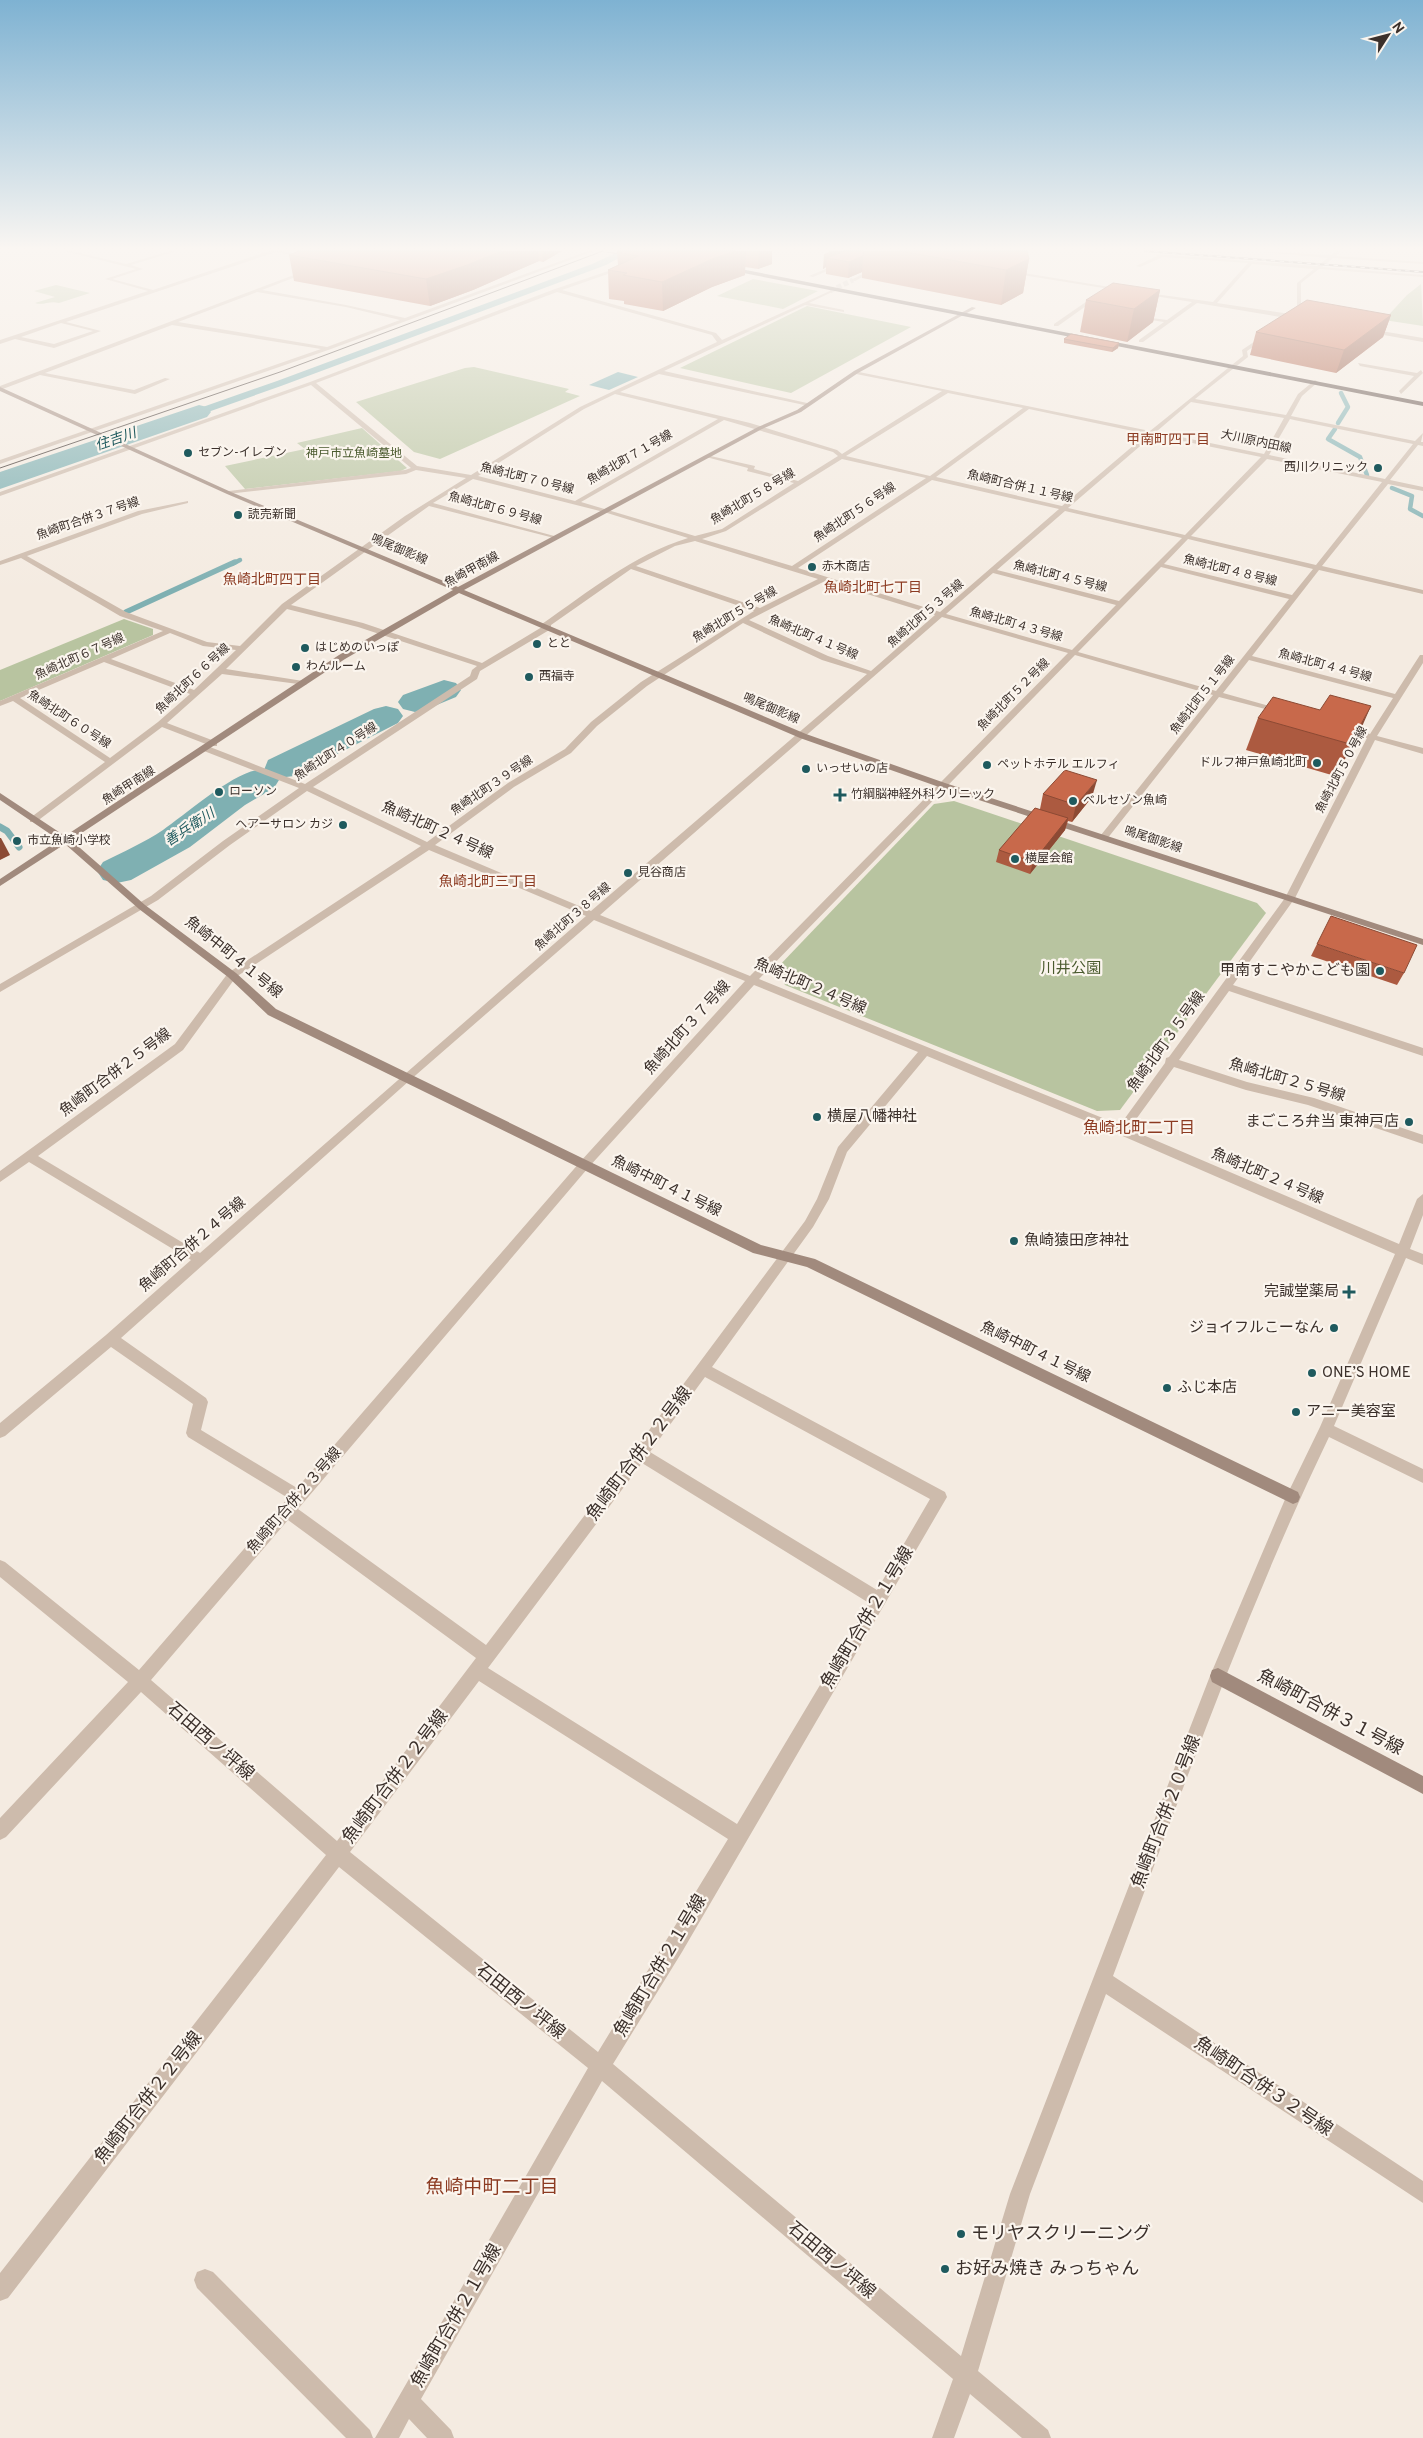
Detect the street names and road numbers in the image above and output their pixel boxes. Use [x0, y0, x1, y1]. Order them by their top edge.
street label: 魚崎北町７１号線 [584, 427, 676, 489]
street label: 大川原内田線 [1219, 427, 1293, 457]
street label: 魚崎北町７０号線 [478, 460, 576, 498]
street label: 魚崎北町５８号線 [708, 465, 798, 529]
street label: 魚崎町合併１１号線 [966, 467, 1074, 507]
street label: 魚崎北町５６号線 [811, 480, 899, 546]
street label: 魚崎北町６９号線 [447, 489, 543, 529]
street label: 魚崎町合併３７号線 [34, 494, 142, 544]
street label: 鳴尾御影線 [368, 531, 430, 569]
street label: 魚崎甲南線 [442, 548, 502, 592]
street label: 魚崎北町４８号線 [1181, 552, 1279, 590]
street label: 魚崎北町４５号線 [1011, 558, 1109, 596]
street label: 魚崎北町５３号線 [885, 576, 967, 652]
street label: 魚崎北町５５号線 [690, 583, 780, 647]
street label: 魚崎北町４３号線 [968, 604, 1064, 646]
street label: 魚崎北町４１号線 [766, 612, 860, 664]
street label: 魚崎北町６７号線 [33, 630, 127, 684]
street label: 魚崎北町６６号線 [152, 640, 234, 718]
street label: 魚崎北町４４号線 [1277, 646, 1373, 686]
street label: 魚崎北町５１号線 [1167, 652, 1239, 738]
street label: 魚崎北町５２号線 [974, 655, 1054, 735]
street label: 魚崎北町６０号線 [24, 687, 114, 753]
street label: 鳴尾御影線 [740, 690, 802, 728]
street label: 魚崎北町４０号線 [291, 719, 381, 785]
street label: 魚崎北町５０号線 [1312, 724, 1372, 816]
street label: 魚崎北町３９号線 [448, 753, 536, 819]
street label: 魚崎甲南線 [99, 763, 159, 809]
street label: 魚崎北町２４号線 [378, 797, 496, 864]
street label: 鳴尾御影線 [1122, 823, 1184, 857]
street label: 魚崎北町３８号線 [532, 879, 614, 955]
street label: 魚崎中町４１号線 [180, 912, 286, 1003]
street label: 魚崎北町２４号線 [751, 954, 869, 1019]
street label: 魚崎北町３７号線 [640, 976, 735, 1079]
street label: 魚崎北町３５号線 [1123, 987, 1210, 1096]
street label: 魚崎町合併２５号線 [56, 1024, 176, 1121]
street label: 魚崎北町２５号線 [1227, 1054, 1348, 1107]
street label: 魚崎北町２４号線 [1208, 1144, 1326, 1209]
street label: 魚崎中町４１号線 [608, 1151, 725, 1222]
street label: 魚崎町合併２４号線 [135, 1193, 250, 1296]
street label: 魚崎中町４１号線 [977, 1317, 1094, 1388]
street label: 魚崎町合併２２号線 [582, 1382, 698, 1526]
street label: 魚崎町合併２３号線 [243, 1443, 346, 1558]
street label: 魚崎町合併２１号線 [816, 1543, 920, 1693]
street label: 魚崎町合併３１号線 [1253, 1665, 1407, 1761]
street label: 石田西ノ坪線 [162, 1698, 258, 1786]
street label: 魚崎町合併２２号線 [338, 1705, 454, 1849]
street label: 魚崎町合併２０号線 [1127, 1732, 1207, 1892]
street label: 魚崎町合併２１号線 [609, 1891, 713, 2041]
street label: 石田西ノ坪線 [471, 1959, 569, 2045]
street label: 魚崎町合併２２号線 [90, 2027, 208, 2169]
street label: 魚崎町合併３２号線 [1189, 2032, 1337, 2142]
street label: 石田西ノ坪線 [782, 2217, 880, 2305]
street label: 魚崎町合併２１号線 [407, 2240, 507, 2392]

